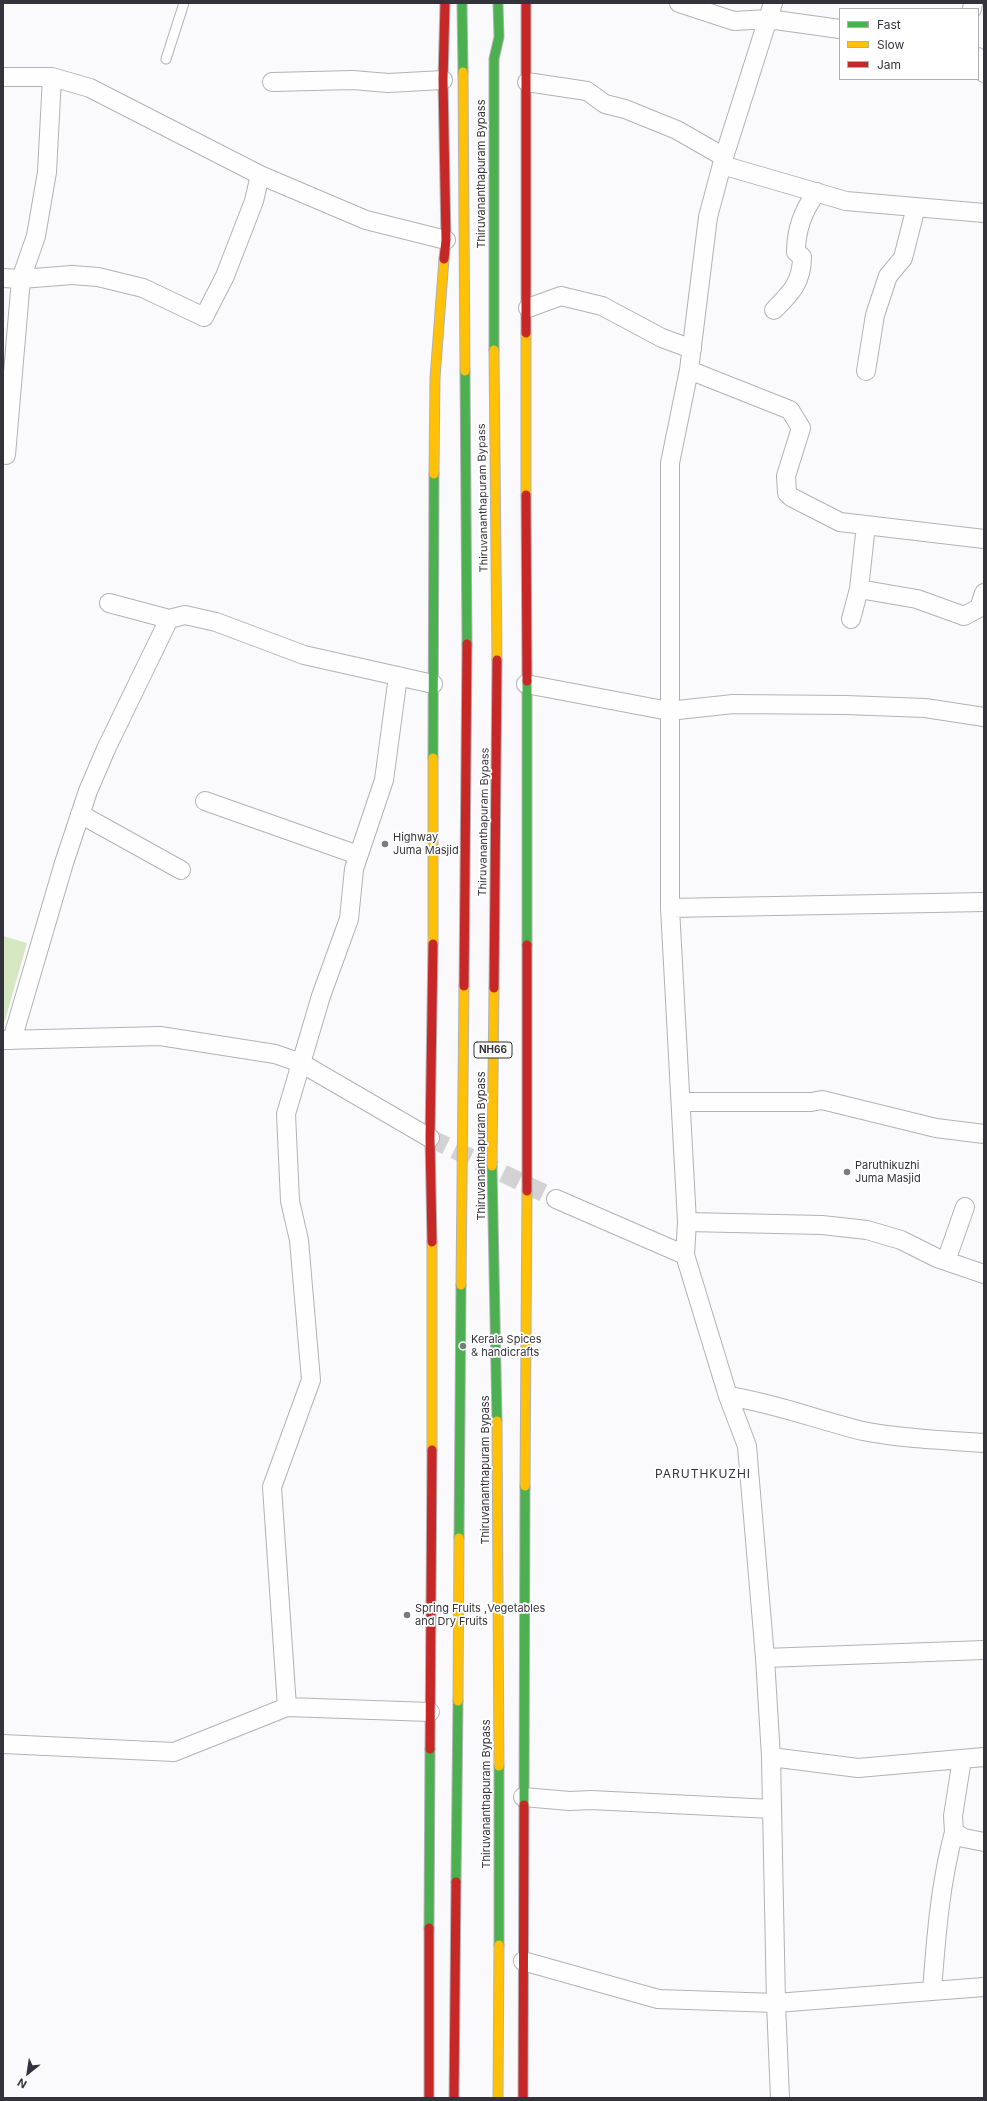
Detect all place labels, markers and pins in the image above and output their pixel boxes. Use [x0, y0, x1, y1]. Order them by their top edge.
place label: Highway Juma Masjid [393, 831, 459, 857]
marker: Highway Juma Masjid [380, 839, 390, 849]
place label: Paruthikuzhi Juma Masjid [855, 1159, 921, 1185]
marker: Paruthikuzhi Juma Masjid [842, 1167, 852, 1177]
place label: Kerala Spices & handicrafts [471, 1333, 542, 1359]
marker: Kerala Spices & handicrafts [458, 1341, 468, 1351]
place label: Spring Fruits ,Vegetables and Dry Fruits [415, 1602, 545, 1628]
marker: Spring Fruits ,Vegetables and Dry Fruits [402, 1610, 412, 1620]

